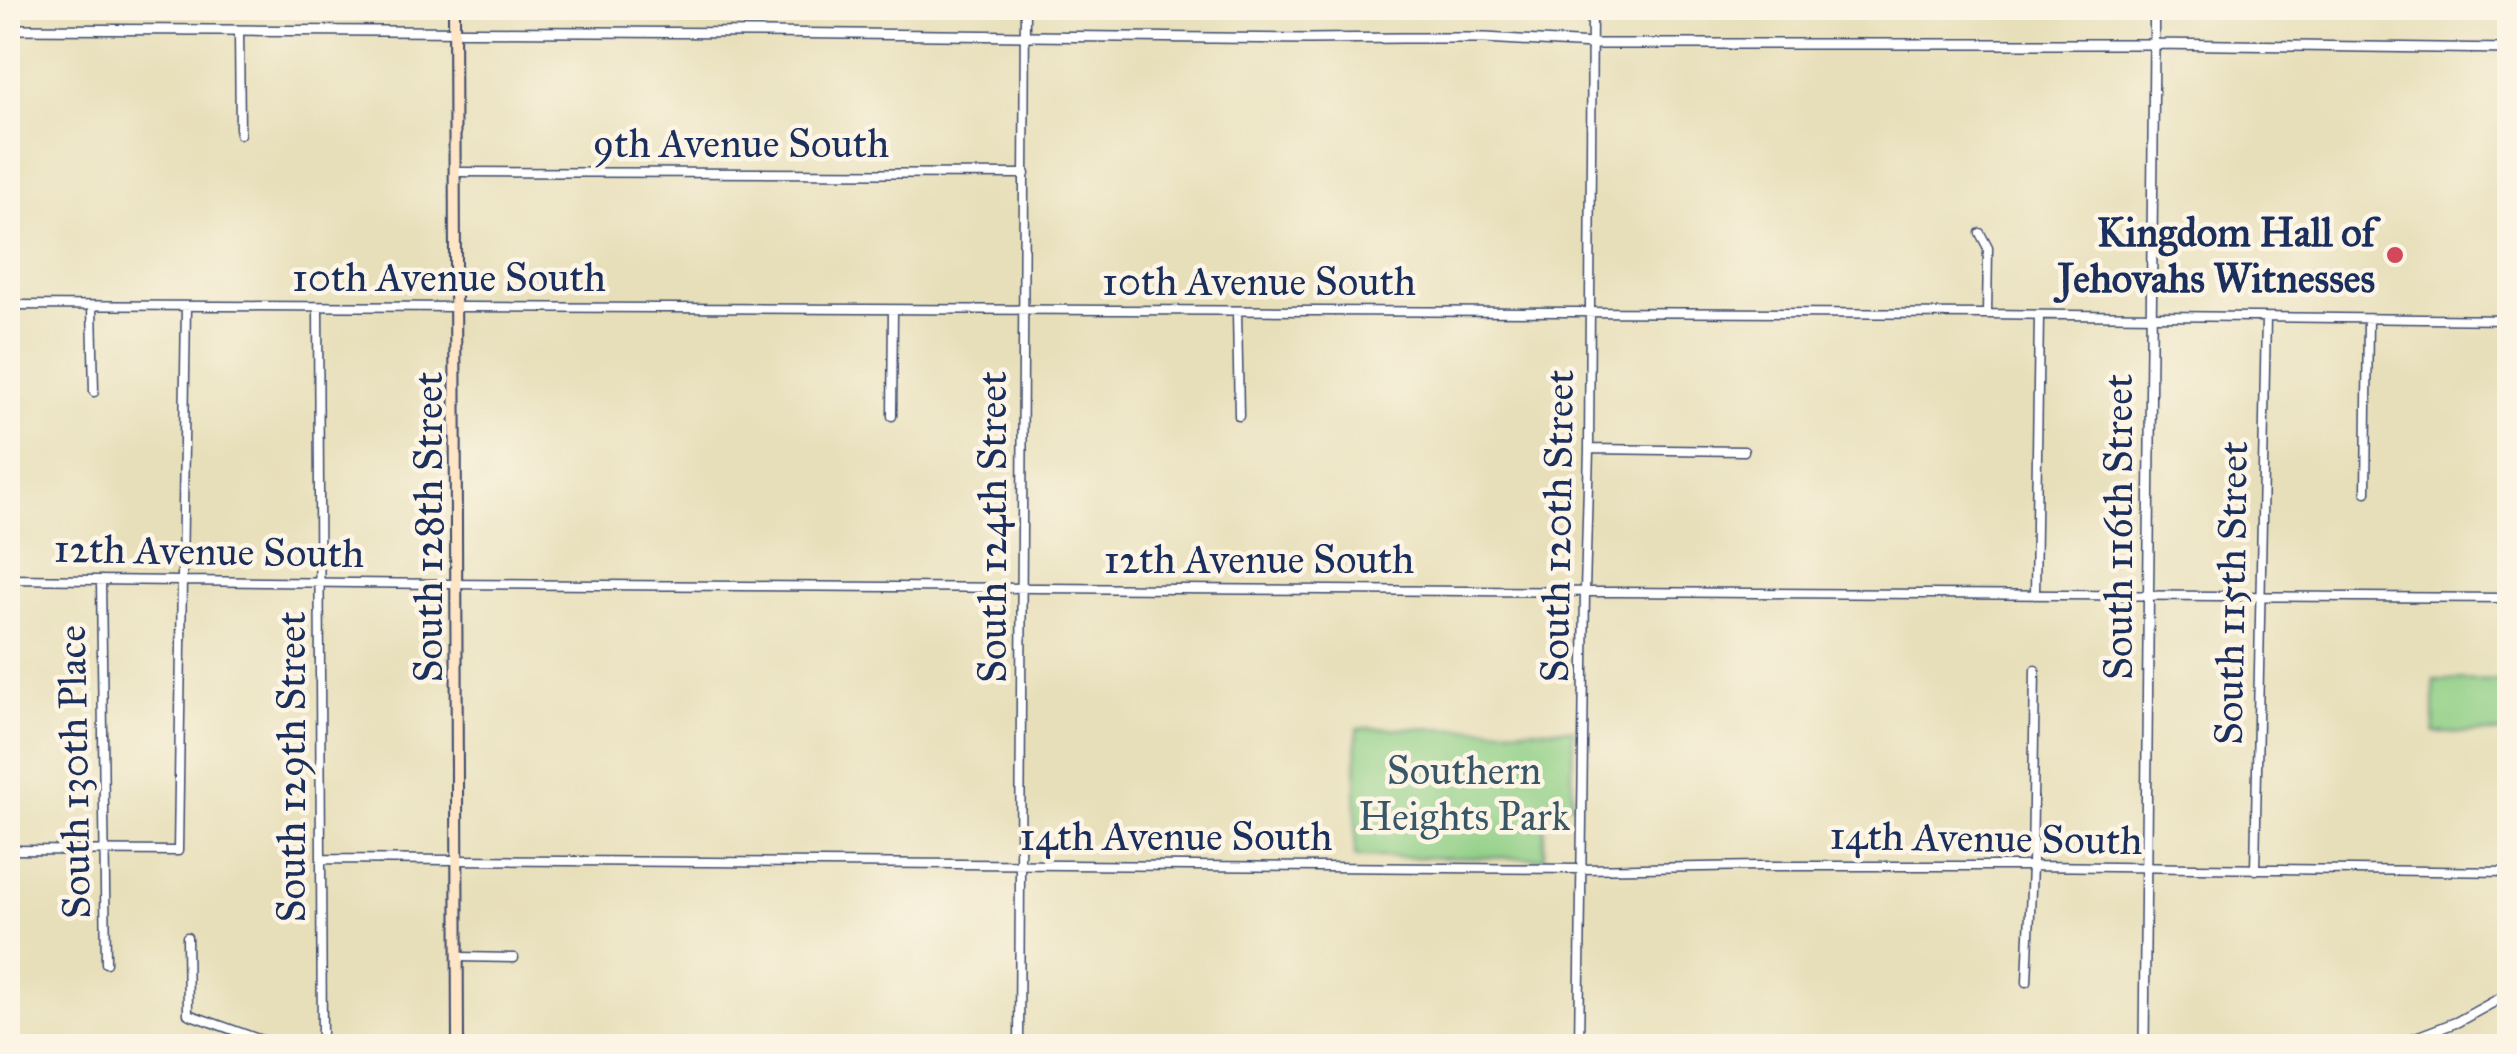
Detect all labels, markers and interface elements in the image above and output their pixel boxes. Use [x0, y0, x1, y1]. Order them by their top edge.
street label: 9th Avenue South [593, 119, 889, 168]
place label: Kingdom Hall of Jehovahs Witnesses [2053, 208, 2382, 303]
marker: Kingdom Hall of Jehovahs Witnesses [2384, 244, 2406, 266]
street label: 10th Avenue South [292, 253, 606, 302]
street label: 10th Avenue South [1102, 257, 1416, 306]
street label: South 120th Street [1530, 369, 1584, 683]
street label: South 124th Street [968, 371, 1017, 683]
street label: South 128th Street [404, 372, 453, 682]
street label: South 116th Street [2094, 374, 2143, 680]
street label: South 115th Street [2204, 441, 2258, 745]
street label: 12th Avenue South [53, 524, 365, 578]
street label: 12th Avenue South [1104, 535, 1414, 584]
street label: South 129th Street [267, 611, 316, 923]
street label: South 130th Place [47, 625, 101, 919]
park label: Southern Heights Park [1358, 746, 1571, 841]
street label: 14th Avenue South [1829, 811, 2143, 865]
street label: 14th Avenue South [1020, 812, 1332, 861]

